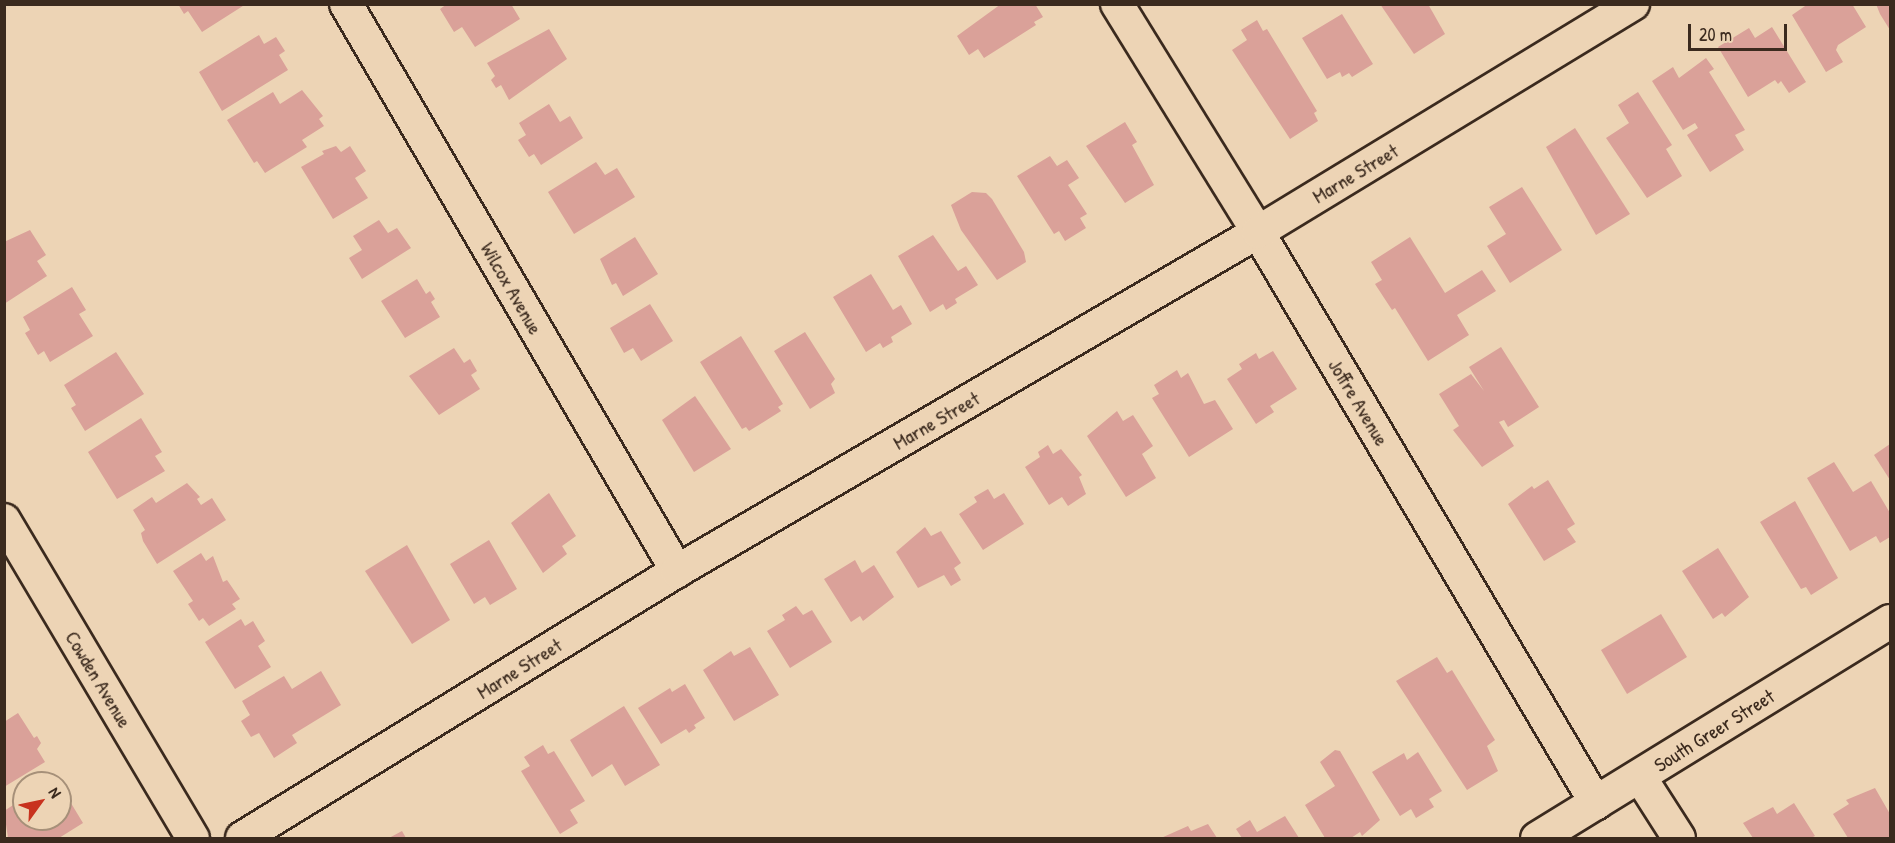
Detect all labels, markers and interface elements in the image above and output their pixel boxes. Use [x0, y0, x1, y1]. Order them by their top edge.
scale bar [1691, 12, 1790, 50]
text: 20 m [1699, 22, 1732, 47]
street label: Marne Street [1308, 138, 1402, 208]
street label: Wilcox Avenue [476, 238, 548, 338]
street label: Joffre Avenue [1324, 354, 1394, 450]
street label: Marne Street [889, 386, 983, 454]
street label: Cowden Avenue [61, 626, 137, 732]
street label: Marne Street [472, 632, 566, 704]
street label: South Greer Street [1649, 683, 1779, 777]
north arrow [12, 771, 72, 831]
text: N [44, 783, 67, 802]

